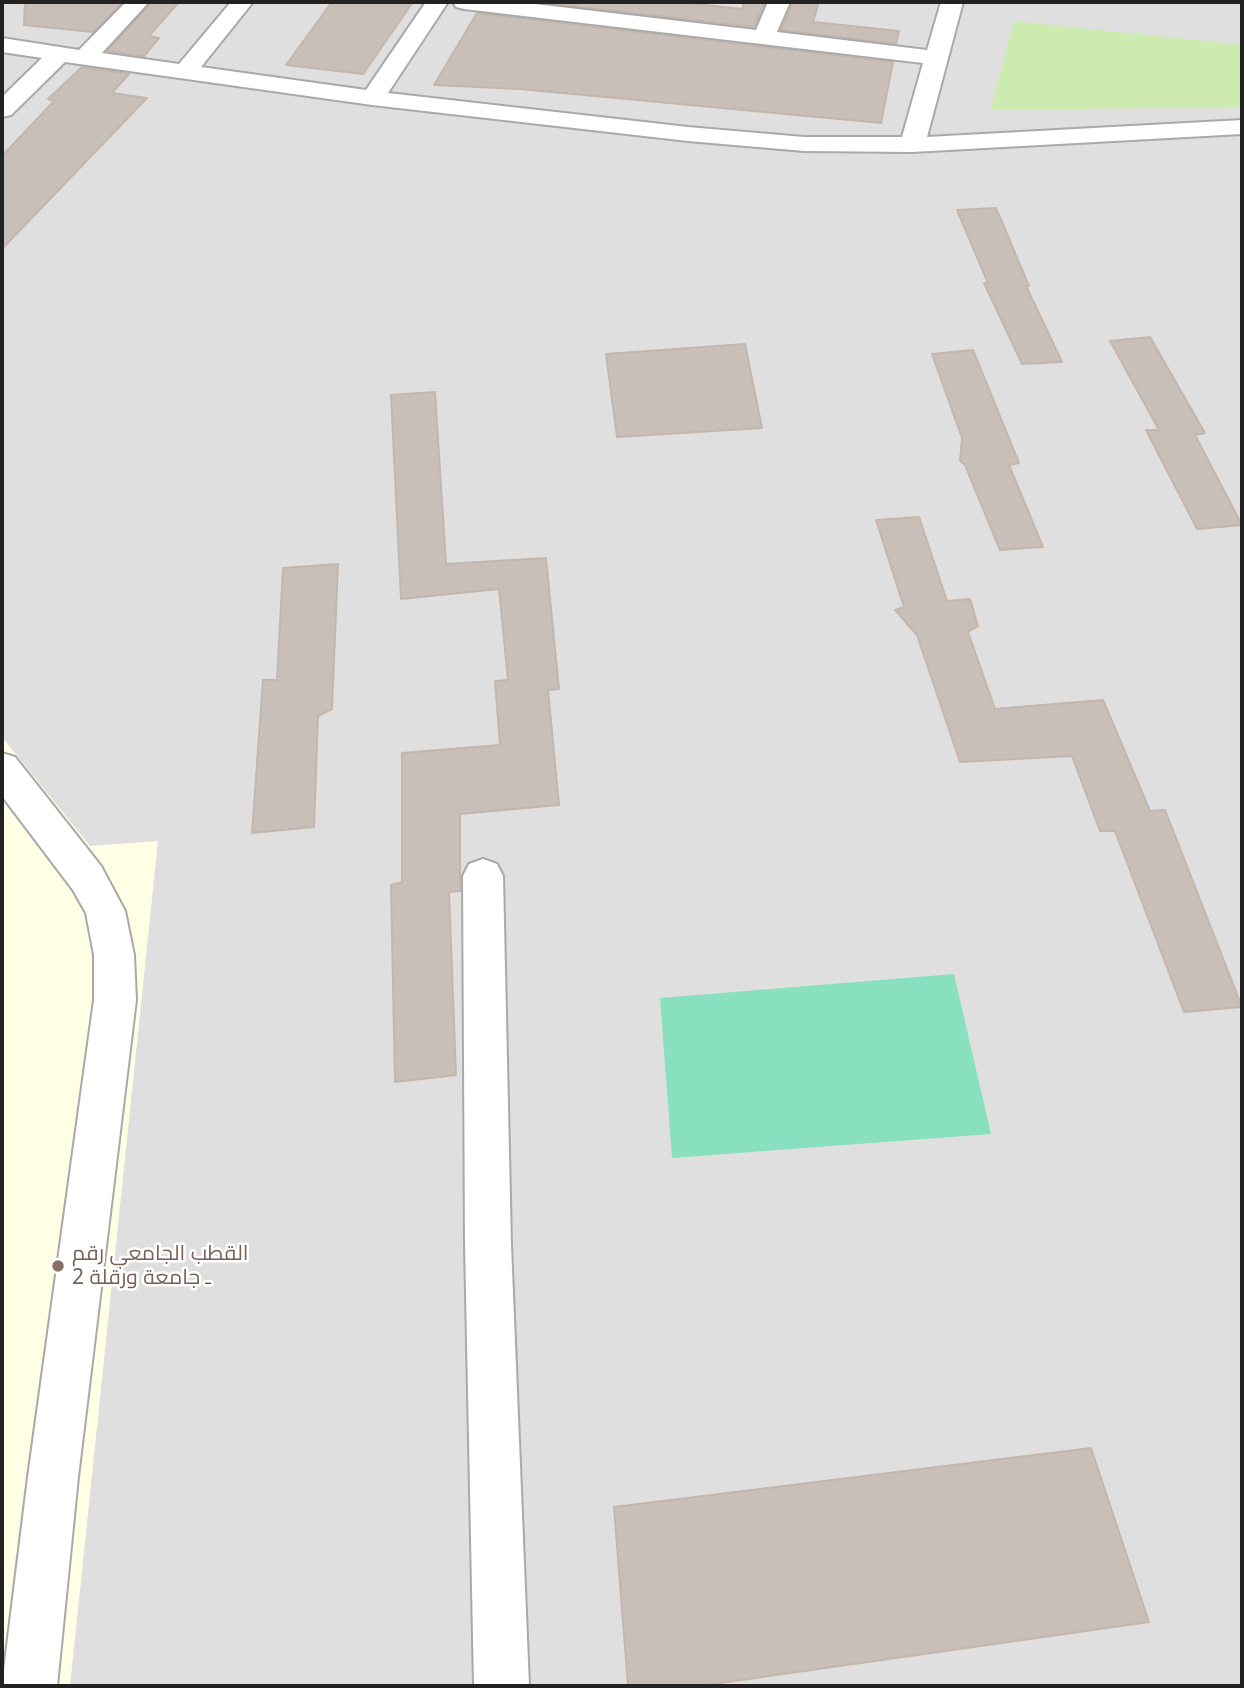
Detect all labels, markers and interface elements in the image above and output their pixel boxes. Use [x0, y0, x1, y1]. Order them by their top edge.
place label: القطب الجامعي رقم 2 ـ جامعة ورقلة [72, 1241, 248, 1291]
marker: القطب الجامعي رقم 2 ـ جامعة ورقلة [50, 1258, 66, 1274]

